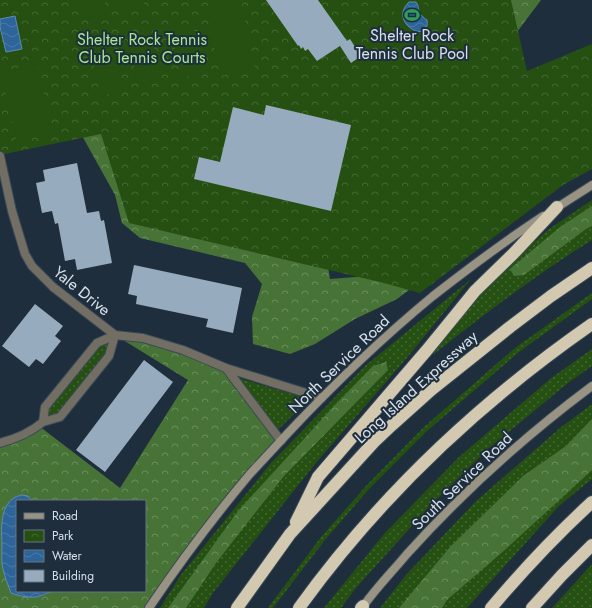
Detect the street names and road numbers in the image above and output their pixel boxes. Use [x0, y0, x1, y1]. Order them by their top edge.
street label: Yale Drive [49, 261, 115, 321]
street label: North Service Road [283, 310, 395, 418]
street label: Long Island Expressway [349, 325, 483, 449]
street label: South Service Road [406, 427, 518, 535]

